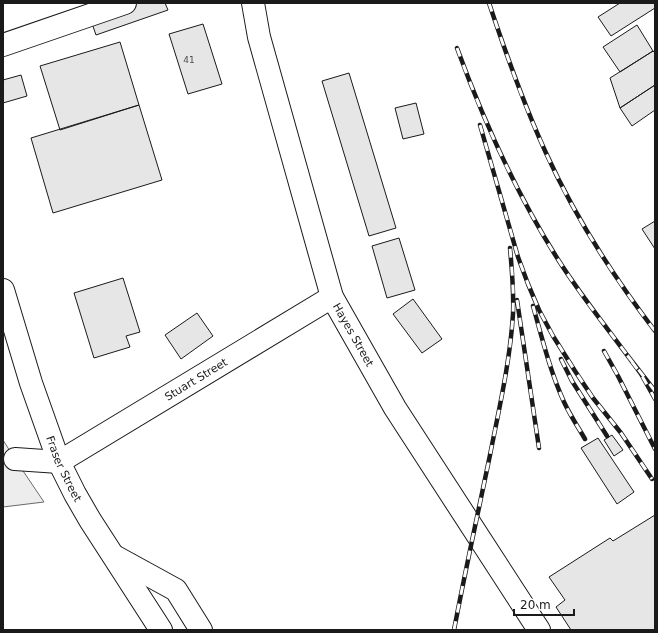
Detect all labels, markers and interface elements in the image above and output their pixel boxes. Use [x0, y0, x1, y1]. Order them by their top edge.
house number: 41 [183, 55, 195, 65]
street label: Hayes Street [330, 301, 377, 370]
street label: Stuart Street [162, 355, 230, 404]
street label: Fraser Street [43, 434, 84, 505]
scale bar [514, 591, 574, 617]
text: 20 m [520, 598, 551, 612]

